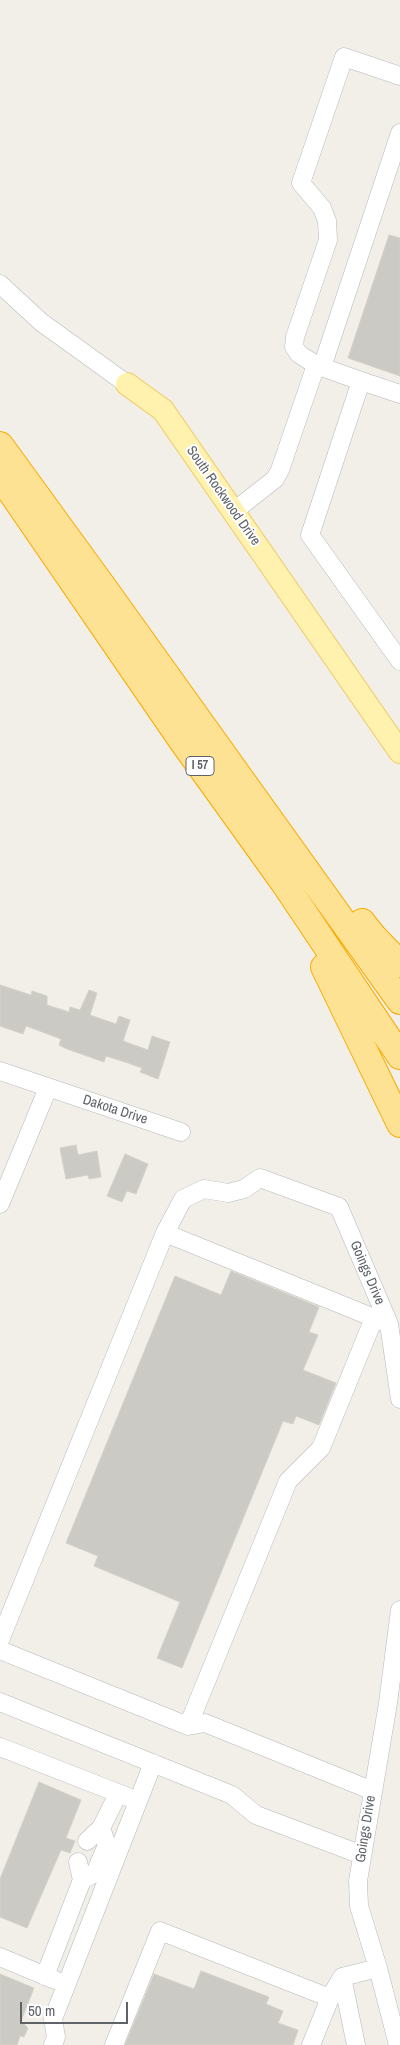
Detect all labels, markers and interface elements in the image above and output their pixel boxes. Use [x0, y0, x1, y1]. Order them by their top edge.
street label: South Rockwood Drive [182, 443, 264, 549]
road number: I 57 [186, 756, 214, 776]
street label: Dakota Drive [81, 1092, 149, 1128]
street label: Goings Drive [346, 1239, 388, 1307]
street label: Goings Drive [352, 1794, 380, 1864]
scale bar [22, 1992, 130, 2024]
text: 50 m [28, 2000, 55, 2021]

